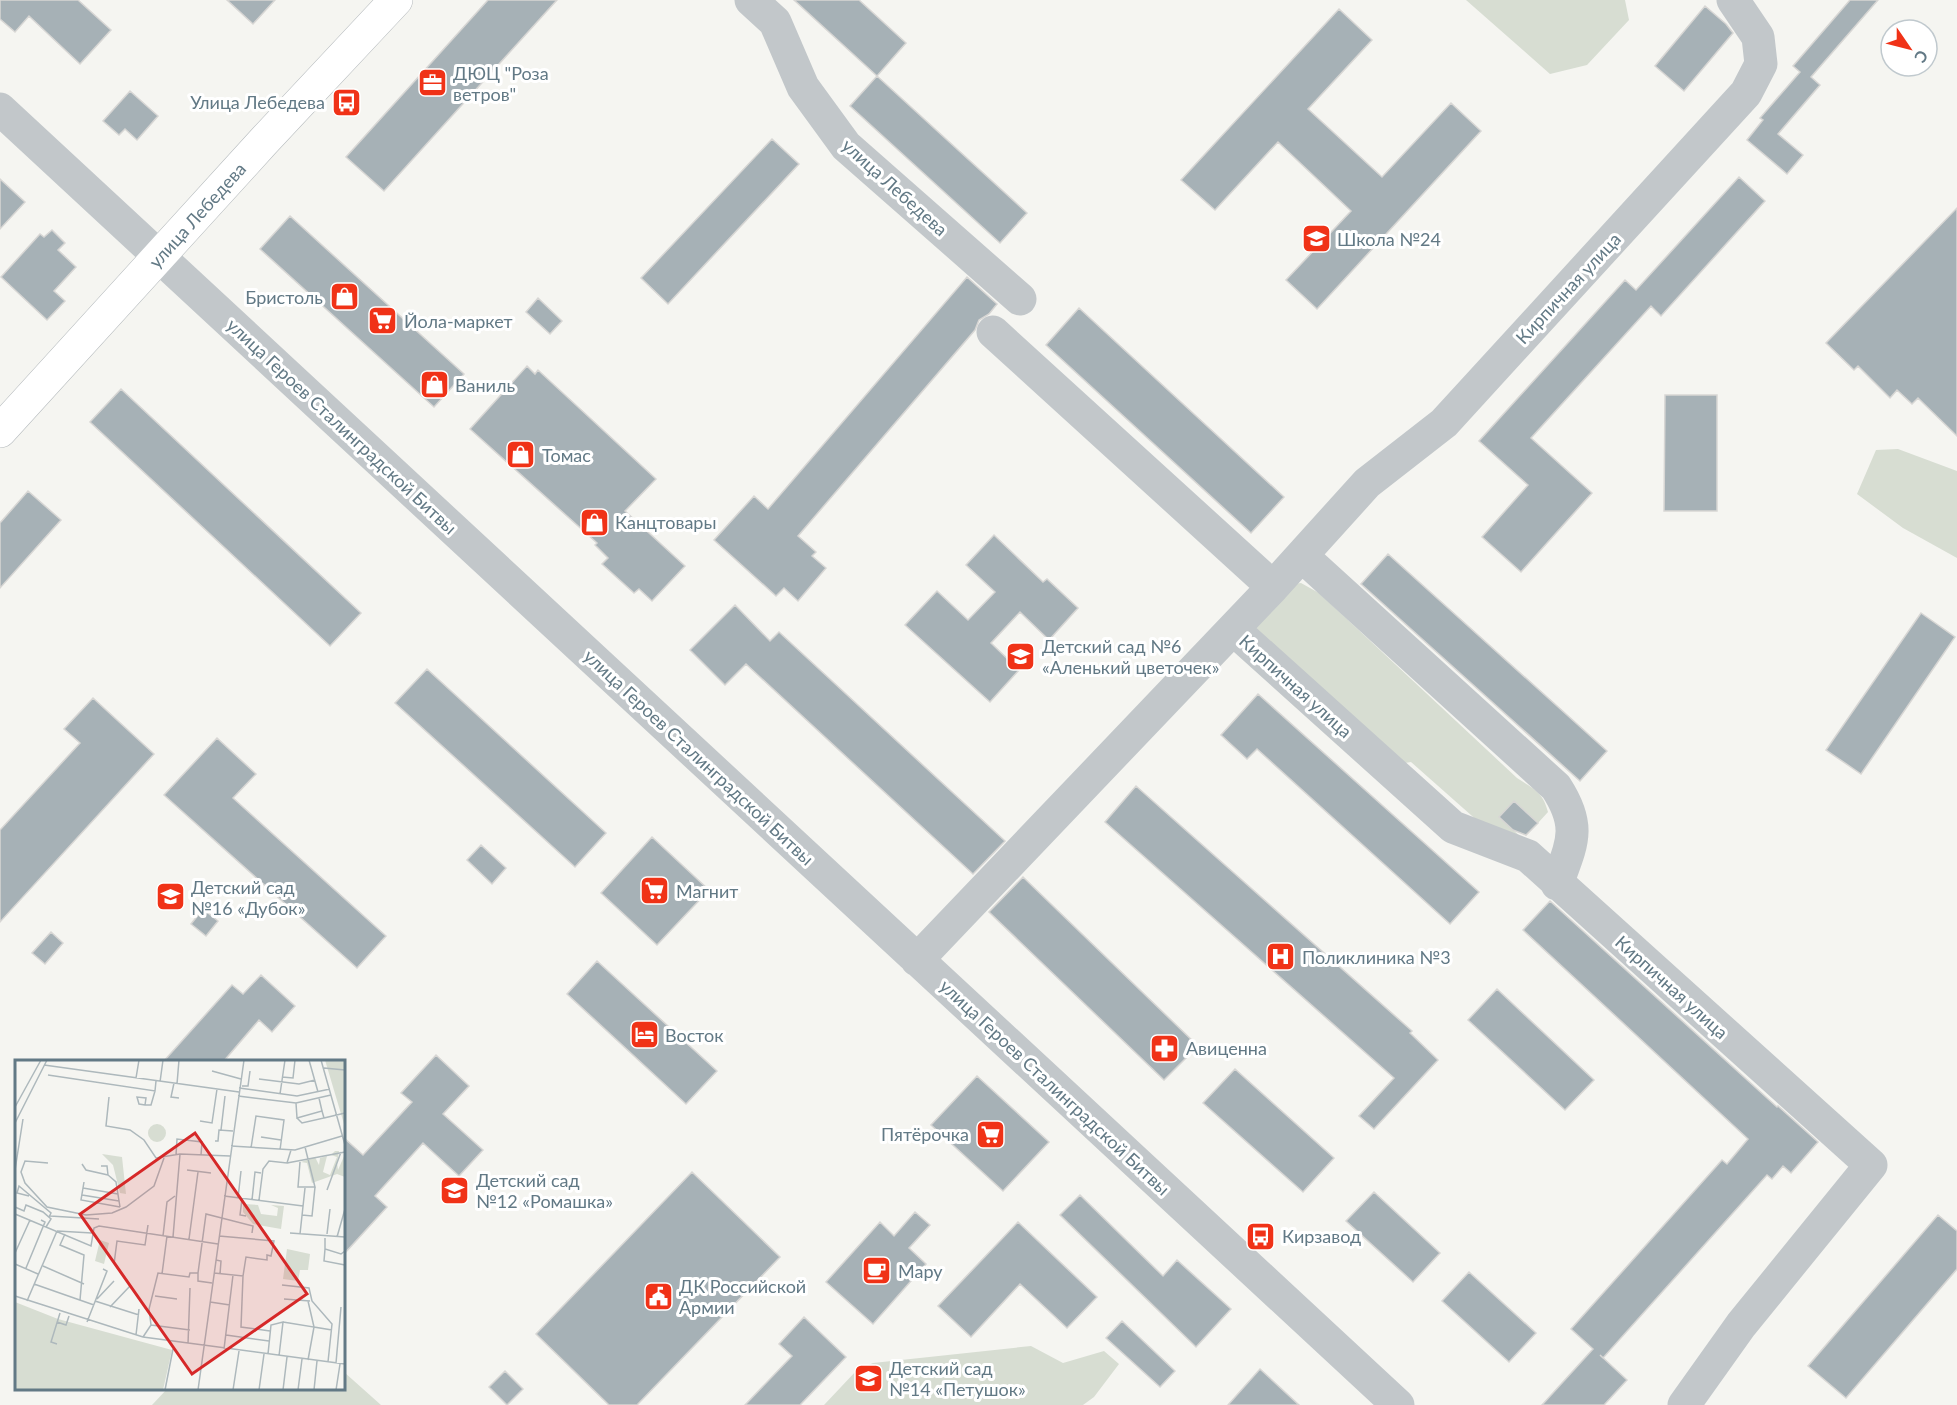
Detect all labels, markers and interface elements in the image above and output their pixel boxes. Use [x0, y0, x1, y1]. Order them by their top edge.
north arrow [1879, 18, 1939, 78]
text: С [1911, 47, 1933, 67]
place label: ДЮЦ "Роза ветров" [453, 62, 549, 105]
office icon: ДЮЦ "Роза ветров" [416, 67, 448, 99]
bus stop icon: Улица Лебедева [330, 86, 362, 118]
place label: Улица Лебедева [190, 91, 325, 113]
street label: улица Лебедева [838, 134, 952, 240]
street label: улица Лебедева [144, 158, 250, 272]
school or university icon: Школа №24 [1300, 223, 1332, 255]
place label: Школа №24 [1337, 228, 1441, 250]
street label: Кирпичная улица [1511, 228, 1625, 348]
shop icon: Бристоль [328, 281, 360, 313]
place label: Бристоль [245, 286, 323, 308]
supermarket icon: Йола-маркет [367, 305, 399, 337]
place label: Йола-маркет [404, 310, 513, 332]
street label: улица Героев Сталинградской Битвы [222, 313, 462, 539]
shop icon: Ваниль [418, 369, 450, 401]
place label: Ваниль [455, 374, 515, 396]
shop icon: Томас [505, 439, 537, 471]
place label: Томас [542, 444, 591, 466]
shop icon: Канцтовары [578, 506, 610, 538]
place label: Канцтовары [615, 511, 716, 533]
street label: Кирпичная улица [1235, 630, 1357, 742]
place label: Детский сад №6 «Аленький цветочек» [1042, 635, 1219, 678]
school or university icon: Детский сад №6 «Аленький цветочек» [1005, 640, 1037, 672]
street label: улица Героев Сталинградской Битвы [579, 644, 819, 870]
supermarket icon: Магнит [639, 875, 671, 907]
place label: Детский сад №16 «Дубок» [191, 876, 305, 919]
place label: Магнит [676, 880, 738, 902]
school or university icon: Детский сад №16 «Дубок» [154, 881, 186, 913]
street label: Кирпичная улица [1611, 931, 1733, 1043]
hospital icon: Поликлиника №3 [1265, 941, 1297, 973]
place label: Поликлиника №3 [1302, 946, 1451, 968]
street label: улица Героев Сталинградской Битвы [935, 974, 1175, 1200]
hotel icon: Восток [628, 1019, 660, 1051]
place label: Восток [665, 1024, 724, 1046]
pharmacy icon: Авиценна [1149, 1032, 1181, 1064]
place label: Авиценна [1186, 1037, 1267, 1059]
inset map [15, 1060, 345, 1390]
supermarket icon: Пятёрочка [974, 1118, 1006, 1150]
place label: Пятёрочка [881, 1123, 969, 1145]
place label: Детский сад №12 «Ромашка» [476, 1169, 613, 1212]
school or university icon: Детский сад №12 «Ромашка» [439, 1174, 471, 1206]
bus stop icon: Кирзавод [1245, 1220, 1277, 1252]
place label: Кирзавод [1282, 1225, 1361, 1247]
cafe icon: Мару [861, 1255, 893, 1287]
place label: Мару [898, 1260, 943, 1282]
place label: ДК Российской Армии [679, 1275, 806, 1318]
public building icon: ДК Российской Армии [642, 1280, 674, 1312]
place label: Детский сад №14 «Петушок» [889, 1357, 1026, 1400]
school or university icon: Детский сад №14 «Петушок» [852, 1362, 884, 1394]

